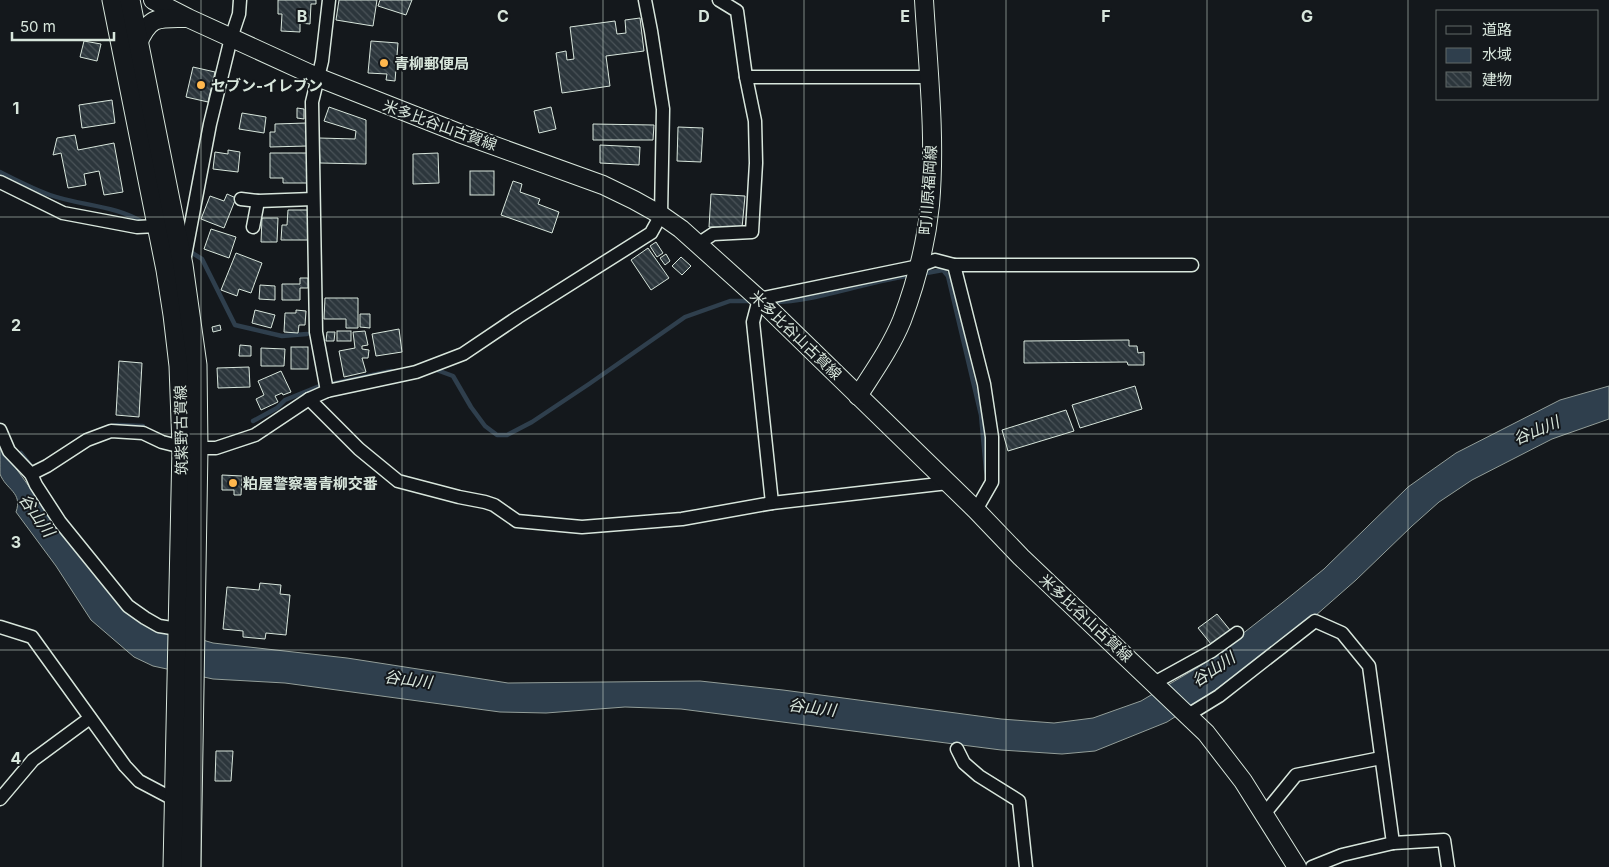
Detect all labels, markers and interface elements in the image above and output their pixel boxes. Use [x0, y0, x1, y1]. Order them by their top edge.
text: B [297, 6, 307, 26]
text: C [497, 6, 509, 26]
text: D [698, 6, 710, 26]
text: E [900, 6, 910, 26]
text: F [1101, 6, 1111, 26]
text: G [1301, 6, 1313, 26]
scale bar [12, 10, 115, 42]
legend [1436, 10, 1599, 100]
text: 50 m [20, 17, 56, 36]
text: 道路 [1482, 20, 1512, 39]
text: 水域 [1482, 45, 1512, 64]
place label: 青柳郵便局 [394, 54, 469, 73]
marker: 青柳郵便局 [378, 57, 390, 69]
text: 建物 [1482, 70, 1512, 89]
place label: セブン-イレブン [211, 76, 323, 95]
marker: セブン-イレブン [195, 79, 207, 91]
street label: 米多比谷山古賀線 [380, 96, 500, 154]
text: 1 [13, 98, 19, 118]
street label: 町川原福岡線 [915, 144, 941, 236]
street label: 米多比谷山古賀線 [746, 286, 846, 384]
text: 2 [11, 315, 21, 335]
street label: 筑紫野古賀線 [171, 385, 191, 475]
water label: 谷山川 [1510, 411, 1564, 449]
place label: 粕屋警察署青柳交番 [243, 474, 378, 493]
marker: 粕屋警察署青柳交番 [227, 477, 239, 489]
water label: 谷山川 [15, 490, 60, 542]
text: 3 [11, 532, 21, 552]
street label: 米多比谷山古賀線 [1036, 570, 1136, 666]
water label: 谷山川 [1188, 646, 1240, 691]
water label: 谷山川 [383, 666, 435, 692]
water label: 谷山川 [787, 694, 839, 720]
text: 4 [11, 748, 22, 768]

